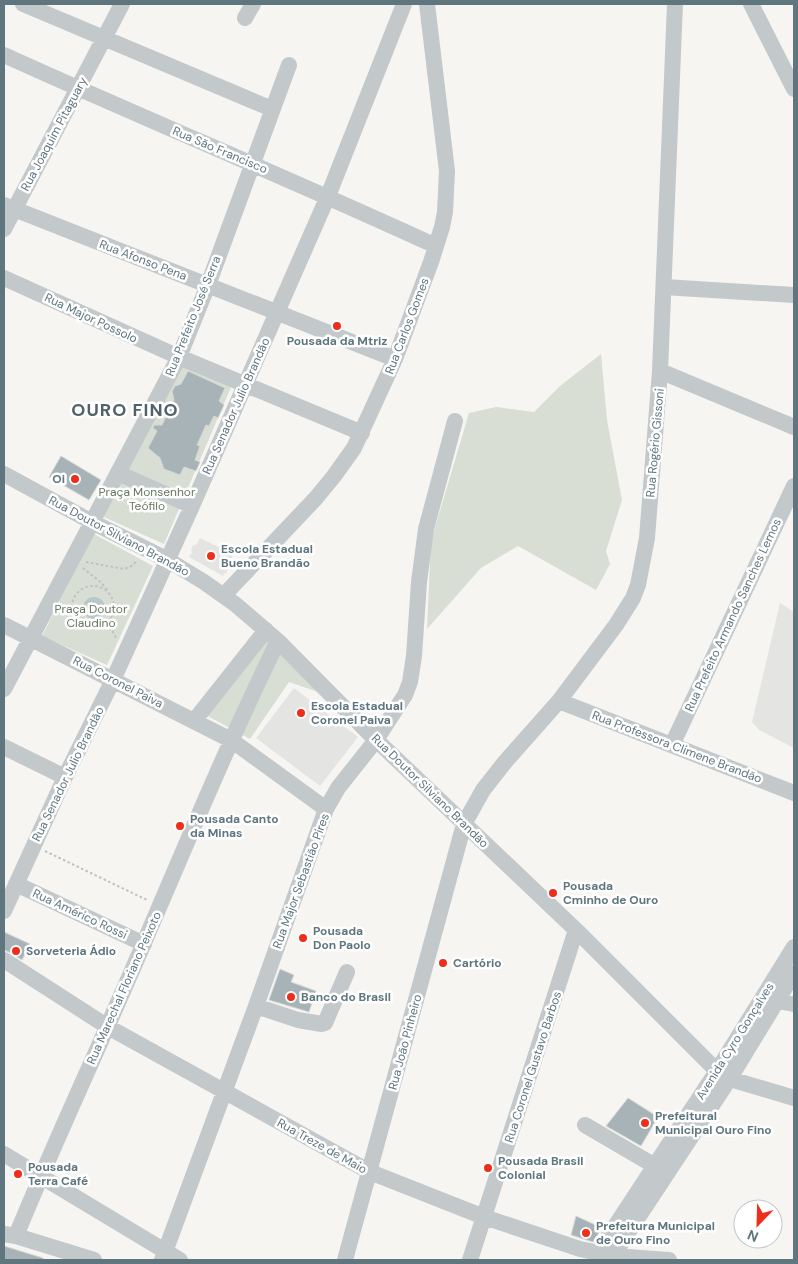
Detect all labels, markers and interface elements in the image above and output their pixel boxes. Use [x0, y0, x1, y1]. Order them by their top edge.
street label: Rua Joaquim Pitaguary [17, 74, 91, 194]
street label: Rua São Francisco [170, 123, 270, 177]
street label: Rua Afonso Pena [97, 236, 189, 284]
street label: Rua Prefeito José Serra [162, 253, 224, 379]
street label: Rua Carlos Gomes [381, 275, 433, 377]
street label: Rua Major Possolo [42, 289, 140, 347]
marker: Pousada da Mtriz [331, 320, 343, 332]
place label: Pousada da Mtriz [287, 333, 387, 349]
street label: Rua Senador Julio Brandão [199, 335, 273, 477]
street label: Rua Rogério Gissoni [642, 388, 668, 498]
district label: OURO FINO [71, 398, 179, 422]
place label: Oi [52, 471, 65, 487]
marker: Oi [69, 473, 81, 485]
park label: Praça Monsenhor Teófilo [99, 484, 196, 514]
street label: Rua Doutor Silviano Brandão [46, 492, 192, 580]
street label: Rua Prefeito Armando Sanches Lemos [681, 516, 785, 714]
place label: Escola Estadual Bueno Brandão [221, 541, 313, 571]
marker: Escola Estadual Bueno Brandão [205, 550, 217, 562]
park label: Praça Doutor Claudino [55, 601, 128, 631]
street label: Rua Coronel Paiva [70, 652, 166, 712]
place label: Escola Estadual Coronel Paiva [311, 698, 403, 728]
street label: Rua Senador Julio Brandão [28, 704, 108, 844]
marker: Escola Estadual Coronel Paiva [295, 707, 307, 719]
street label: Rua Professora Climene Brandão [590, 707, 764, 787]
street label: Rua Doutor Silviano Brandão [368, 731, 492, 851]
place label: Pousada Canto da Minas [190, 811, 279, 841]
street label: Rua Major Sebastião Pires [269, 811, 333, 951]
marker: Pousada Canto da Minas [174, 820, 186, 832]
place label: Pousada Cminho de Ouro [563, 878, 658, 908]
street label: Rua Américo Rossi [30, 885, 130, 943]
marker: Pousada Cminho de Ouro [547, 887, 559, 899]
street label: Rua Marechal Floriano Peixoto [83, 909, 165, 1067]
place label: Pousada Don Paolo [313, 923, 371, 953]
marker: Pousada Don Paolo [297, 932, 309, 944]
place label: Sorveteria Ádio [26, 943, 116, 959]
marker: Sorveteria Ádio [10, 945, 22, 957]
place label: Cartório [453, 955, 502, 971]
marker: Cartório [437, 957, 449, 969]
street label: Avenida Cyro Gonçalves [692, 979, 778, 1103]
place label: Banco do Brasil [301, 989, 391, 1005]
street label: Rua Coronel Gustavo Barbos [501, 989, 565, 1145]
marker: Banco do Brasil [285, 991, 297, 1003]
street label: Rua João Pinheiro [385, 992, 425, 1092]
place label: Prefeitural Municipal Ouro Fino [655, 1108, 772, 1138]
street label: Rua Treze de Maio [274, 1115, 370, 1177]
marker: Prefeitural Municipal Ouro Fino [639, 1117, 651, 1129]
place label: Pousada Brasil Colonial [498, 1153, 583, 1183]
place label: Pousada Terra Café [28, 1159, 88, 1189]
marker: Pousada Brasil Colonial [482, 1162, 494, 1174]
marker: Pousada Terra Café [12, 1168, 24, 1180]
north arrow [733, 1199, 783, 1249]
place label: Prefeitura Municipal de Ouro Fino [596, 1218, 715, 1248]
text: N [745, 1226, 761, 1246]
marker: Prefeitura Municipal de Ouro Fino [580, 1227, 592, 1239]

